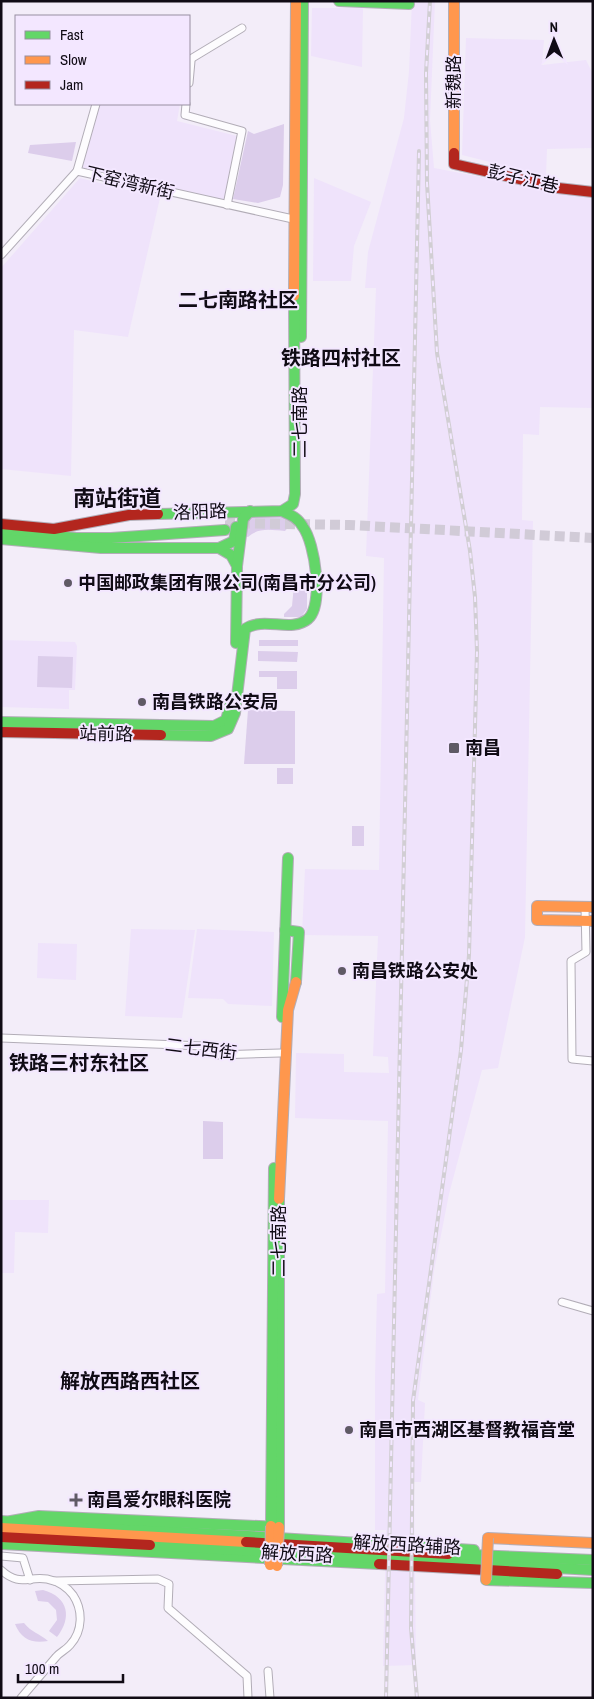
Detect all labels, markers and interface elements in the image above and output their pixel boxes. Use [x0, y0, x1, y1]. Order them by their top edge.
legend [15, 15, 190, 105]
north arrow [529, 15, 579, 65]
text: N [549, 18, 558, 36]
text: Fast [60, 24, 84, 45]
text: Slow [60, 49, 87, 70]
street label: 新魏路 [441, 55, 466, 109]
text: Jam [60, 74, 83, 95]
street label: 彭子江巷 [485, 158, 561, 199]
street label: 下窑湾新街 [83, 160, 177, 205]
district label: 二七南路社区 [178, 286, 298, 313]
district label: 铁路四村社区 [281, 344, 401, 371]
street label: 二七南路 [287, 386, 312, 458]
district label: 南站街道 [73, 483, 161, 513]
street label: 洛阳路 [173, 498, 227, 525]
place label: 中国邮政集团有限公司(南昌市分公司) [78, 570, 376, 595]
marker: 中国邮政集团有限公司(南昌市分公司) [62, 577, 74, 589]
place label: 南昌铁路公安局 [152, 689, 278, 714]
marker: 南昌铁路公安局 [136, 696, 148, 708]
street label: 站前路 [79, 721, 133, 746]
place label: 南昌 [465, 735, 501, 760]
marker: 南昌 [447, 741, 461, 755]
place label: 南昌铁路公安处 [352, 958, 478, 983]
marker: 南昌铁路公安处 [336, 965, 348, 977]
street label: 二七西街 [164, 1032, 238, 1065]
district label: 铁路三村东社区 [9, 1049, 149, 1076]
street label: 二七南路 [266, 1205, 291, 1277]
district label: 解放西路西社区 [60, 1367, 200, 1394]
place label: 南昌市西湖区基督教福音堂 [359, 1417, 575, 1442]
marker: 南昌市西湖区基督教福音堂 [343, 1424, 355, 1436]
place label: 南昌爱尔眼科医院 [87, 1487, 231, 1512]
marker: 南昌爱尔眼科医院 [69, 1493, 83, 1507]
street label: 解放西路辅路 [352, 1529, 462, 1560]
street label: 解放西路 [260, 1539, 334, 1568]
scale bar [18, 1652, 122, 1684]
text: 100 m [25, 1658, 59, 1679]

